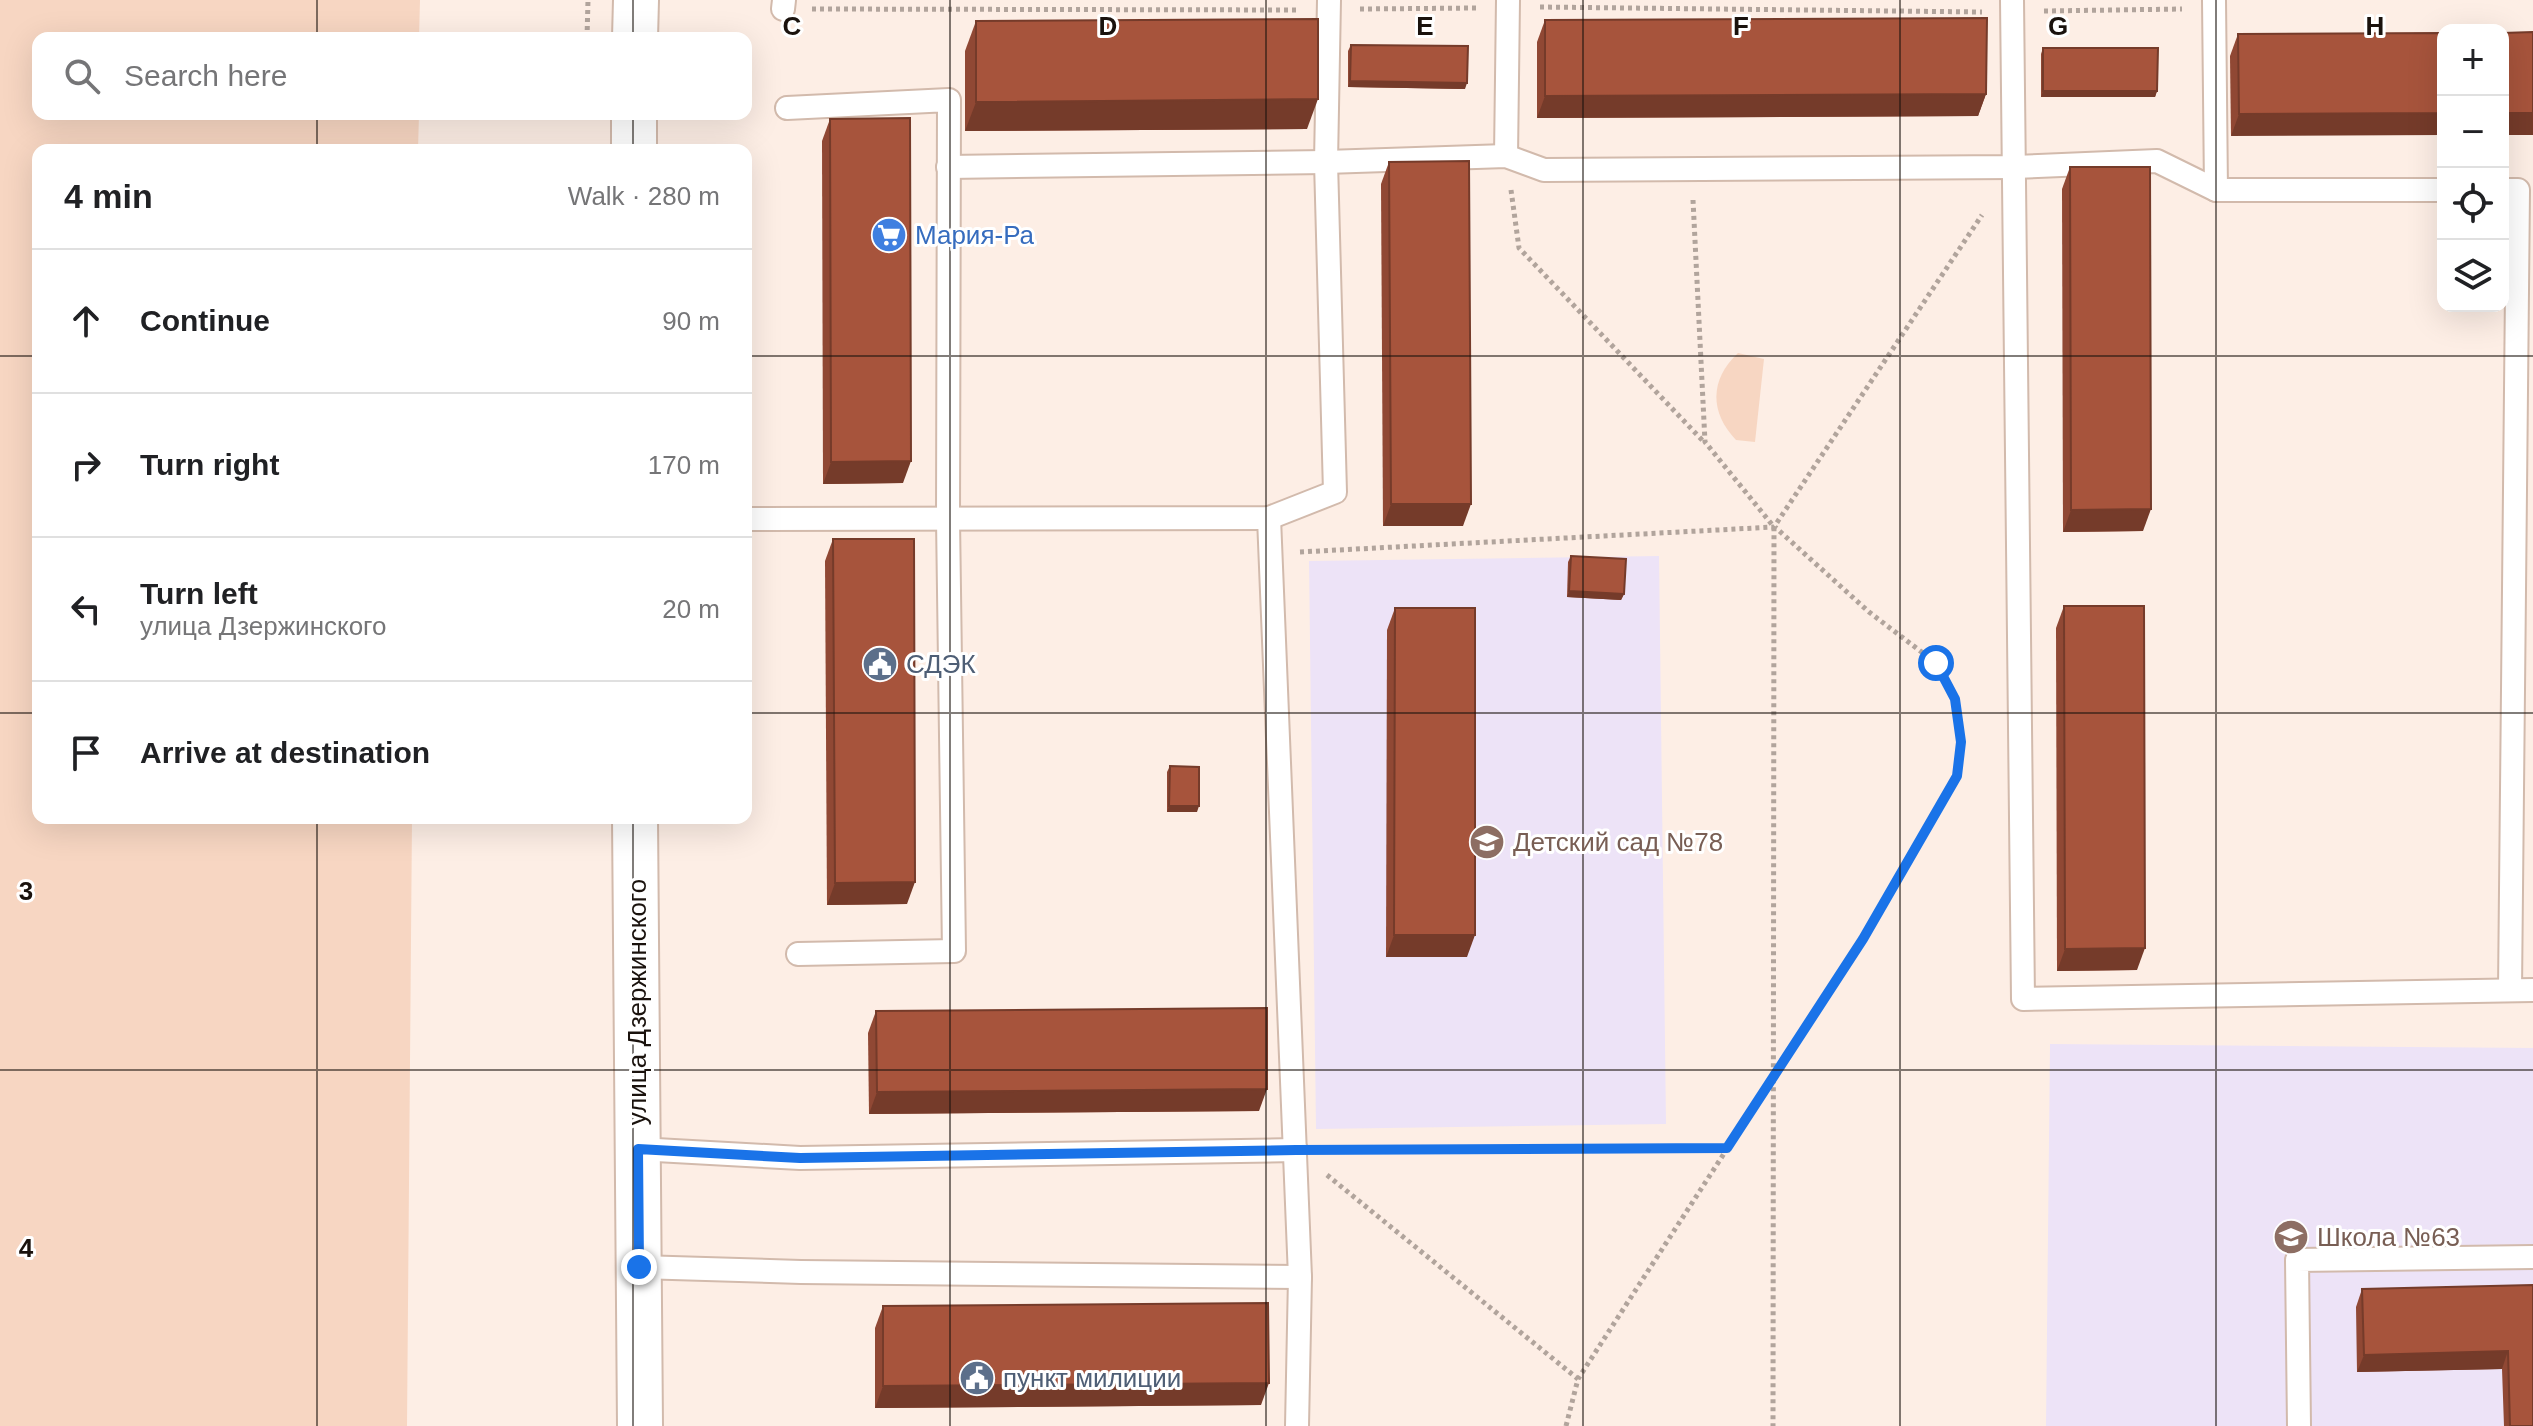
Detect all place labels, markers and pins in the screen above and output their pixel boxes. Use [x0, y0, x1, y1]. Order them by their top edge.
supermarket icon: Мария-Ра [870, 216, 908, 254]
place label: Мария-Ра [915, 220, 1035, 250]
public building icon: СДЭК [861, 645, 899, 683]
place label: СДЭК [906, 649, 976, 679]
school or university icon: Детский сад №78 [1468, 823, 1506, 861]
place label: Детский сад №78 [1513, 827, 1723, 857]
school or university icon: Школа №63 [2272, 1218, 2310, 1256]
place label: Школа №63 [2317, 1222, 2460, 1252]
public building icon: пункт милиции [958, 1359, 996, 1397]
place label: пункт милиции [1003, 1363, 1181, 1393]

